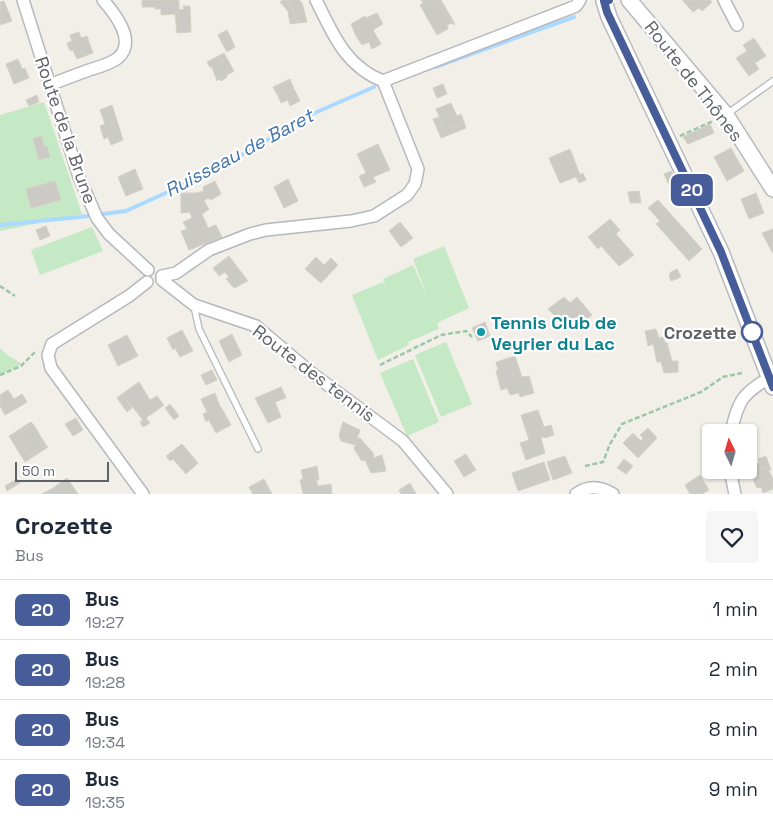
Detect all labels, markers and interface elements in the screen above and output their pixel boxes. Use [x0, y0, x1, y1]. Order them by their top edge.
street label: Route de Thônes [640, 16, 748, 146]
street label: Route de la Brune [30, 53, 102, 207]
water label: Ruisseau de Baret [160, 102, 320, 203]
line badge: 20 [670, 174, 714, 206]
text: 20 [681, 178, 703, 201]
place label: Tennis Club de Veyrier du Lac [491, 311, 617, 355]
street label: Route des tennis [248, 319, 380, 427]
place label: Crozette [664, 321, 737, 344]
marker: Crozette [741, 321, 763, 343]
marker: Tennis Club de Veyrier du Lac [475, 326, 487, 338]
north arrow [702, 424, 758, 479]
map controls [702, 424, 757, 479]
scale bar [15, 459, 109, 482]
text: 50 m [22, 462, 55, 480]
text: Crozette [15, 510, 113, 541]
button: heart [706, 511, 758, 563]
text: Bus [15, 545, 44, 566]
text: Bus [85, 587, 119, 612]
text: 1 min [713, 597, 758, 622]
text: 20 [31, 598, 54, 621]
text: 19:27 [85, 612, 124, 633]
text: Bus [85, 647, 119, 672]
text: 2 min [709, 657, 758, 682]
text: 20 [31, 658, 54, 681]
text: 19:28 [85, 672, 125, 693]
text: Bus [85, 707, 119, 732]
text: 8 min [709, 717, 758, 742]
text: 20 [31, 718, 54, 741]
text: 19:34 [85, 732, 125, 753]
text: Bus [85, 767, 119, 792]
text: 9 min [709, 777, 758, 802]
text: 20 [31, 778, 54, 801]
text: 19:35 [85, 792, 125, 813]

